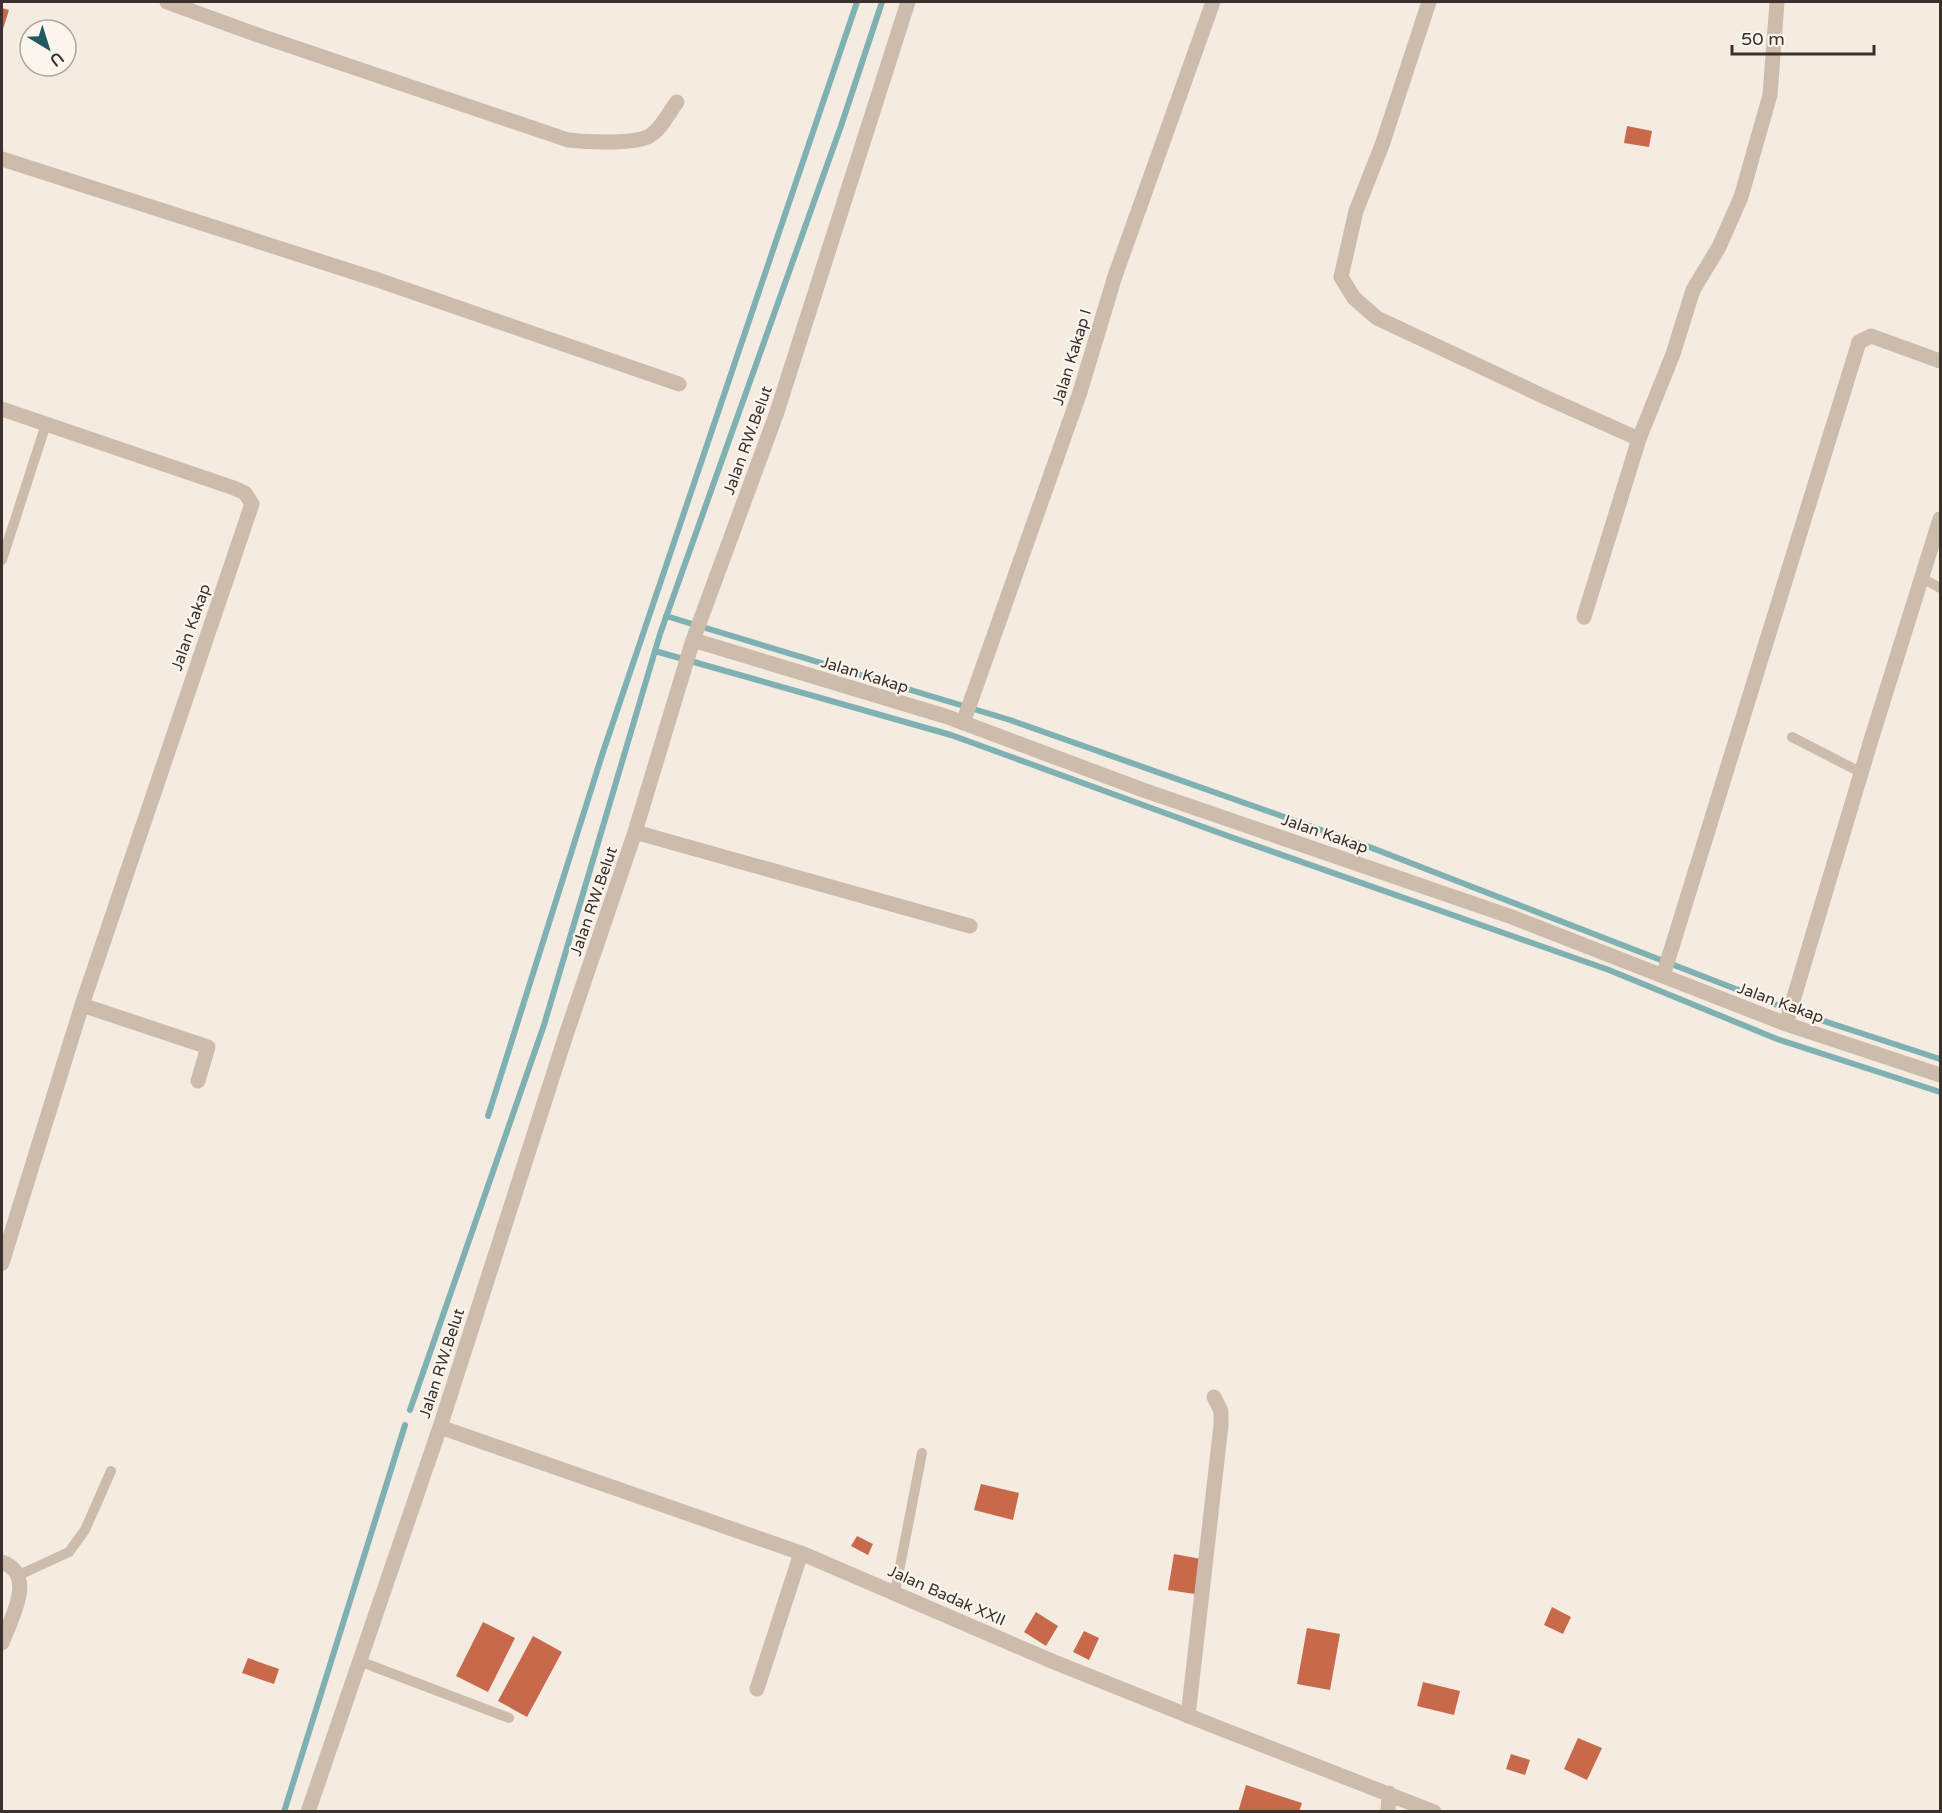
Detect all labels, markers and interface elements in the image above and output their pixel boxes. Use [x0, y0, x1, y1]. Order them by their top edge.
north arrow [18, 18, 78, 78]
scale bar [1732, 18, 1874, 56]
text: 50 m [1741, 28, 1785, 50]
text: U [46, 47, 68, 71]
street label: Jalan Kakap I [1048, 307, 1096, 408]
street label: Jalan RW.Belut [719, 383, 777, 497]
street label: Jalan Kakap [167, 581, 215, 673]
street label: Jalan Kakap [818, 652, 911, 698]
street label: Jalan Kakap [1279, 810, 1371, 858]
street label: Jalan RW.Belut [566, 844, 622, 959]
street label: Jalan Kakap [1735, 978, 1827, 1028]
street label: Jalan RW.Belut [415, 1306, 469, 1421]
street label: Jalan Badak XXII [885, 1561, 1008, 1631]

